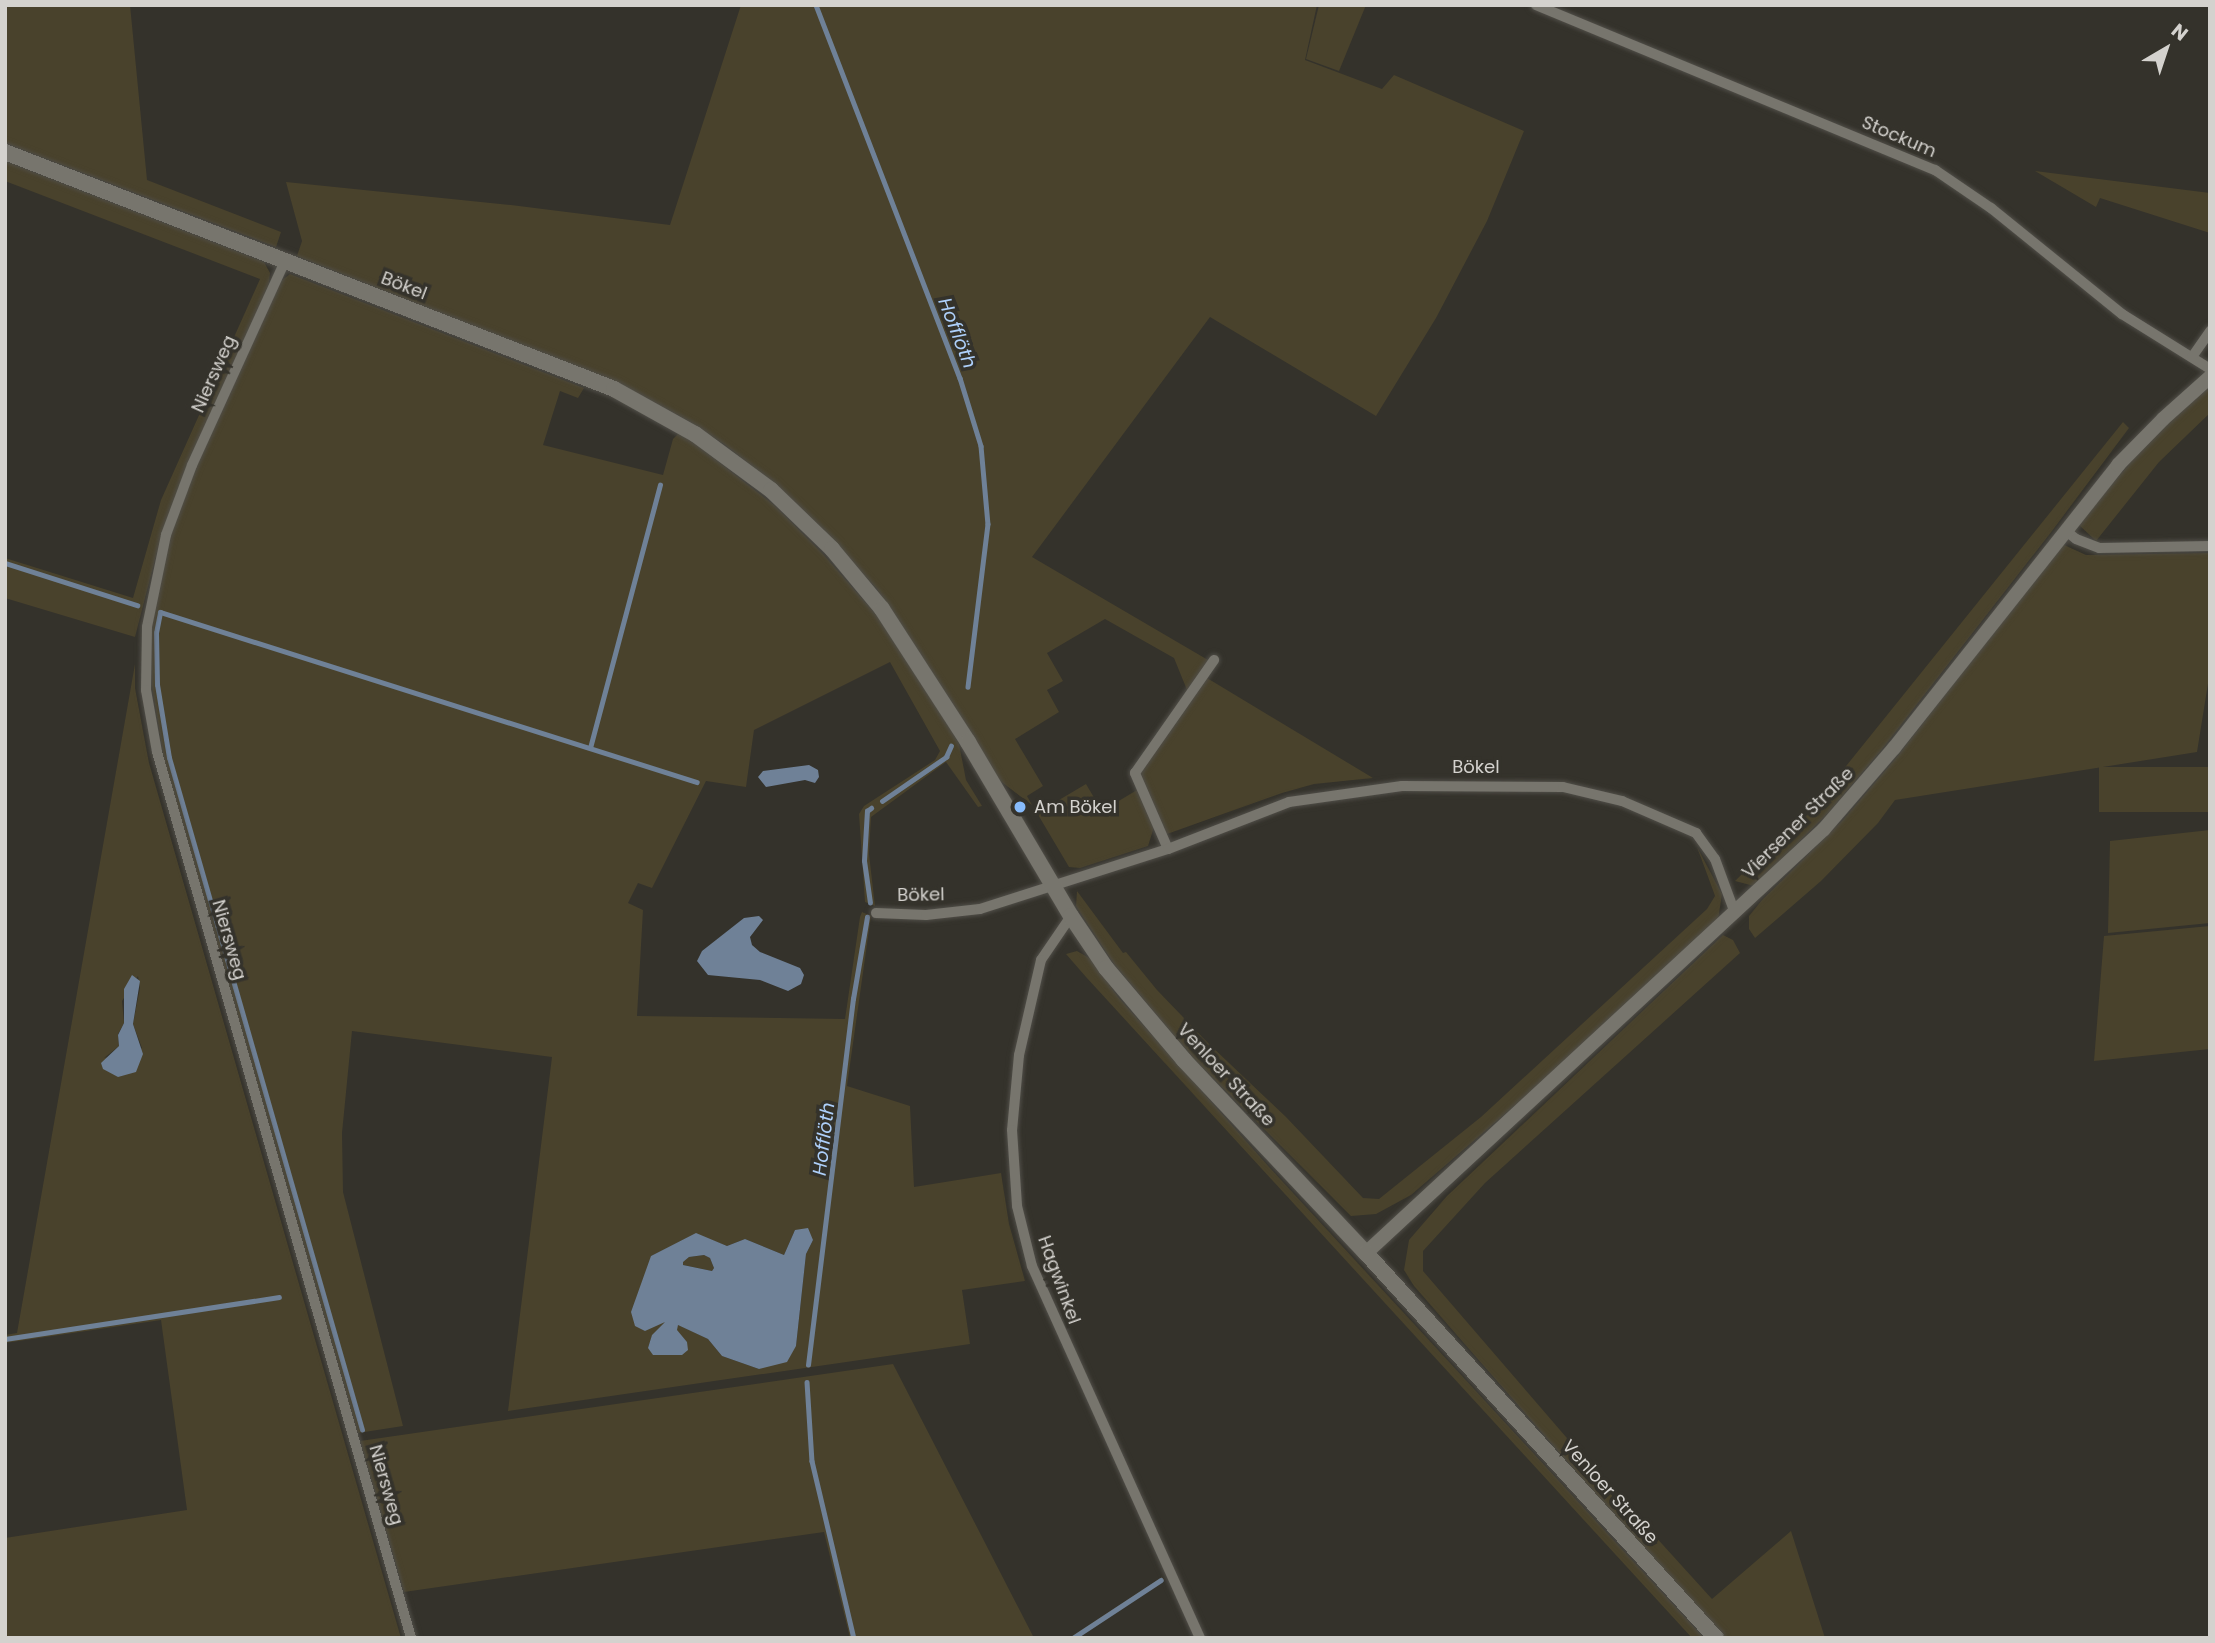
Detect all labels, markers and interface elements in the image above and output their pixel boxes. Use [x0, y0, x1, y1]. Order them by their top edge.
north arrow [2131, 14, 2201, 84]
text: N [2165, 17, 2194, 47]
street label: Stockum [1858, 112, 1940, 162]
street label: Bökel [378, 267, 430, 305]
water label: Hofflöth [933, 295, 981, 371]
street label: Niersweg [187, 332, 241, 416]
street label: Bökel [1452, 756, 1500, 778]
street label: Viersener Straße [1738, 763, 1858, 883]
place label: Am Bökel [1034, 796, 1117, 818]
marker: Am Bökel [1012, 799, 1028, 815]
street label: Bökel [897, 884, 945, 906]
street label: Niersweg [207, 897, 251, 983]
street label: Venloer Straße [1173, 1019, 1279, 1131]
water label: Hofflöth [808, 1101, 840, 1177]
street label: Hagwinkel [1033, 1233, 1085, 1327]
street label: Venloer Straße [1558, 1435, 1662, 1549]
street label: Niersweg [364, 1442, 408, 1528]

